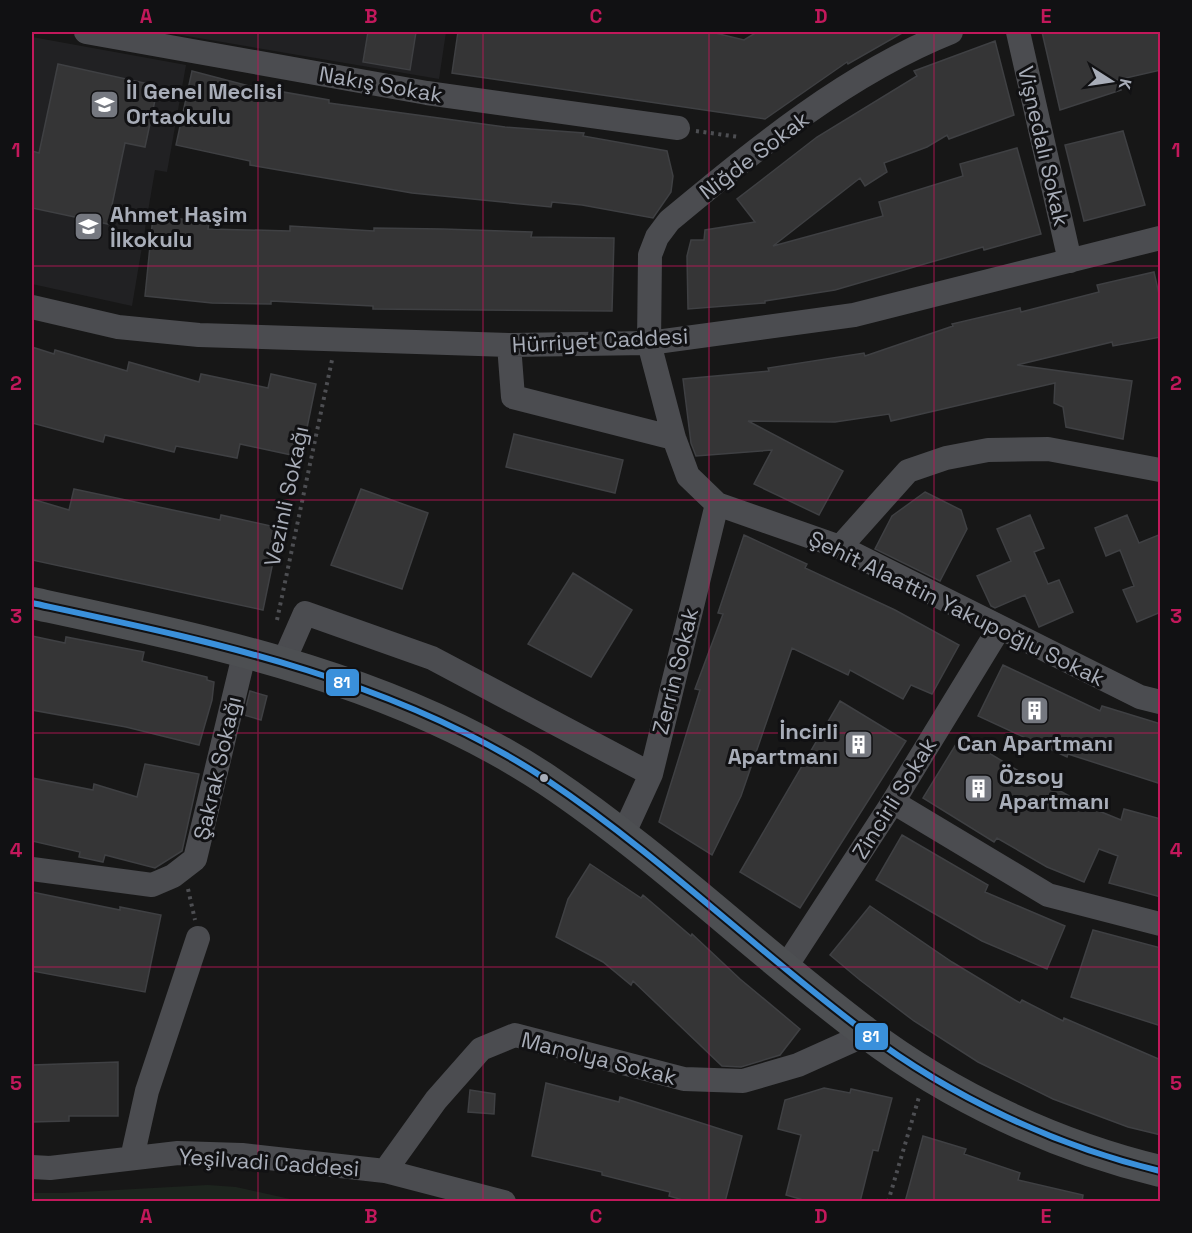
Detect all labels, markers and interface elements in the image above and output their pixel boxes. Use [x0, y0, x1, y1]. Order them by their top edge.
text: A [140, 3, 153, 29]
text: B [364, 3, 378, 29]
text: C [590, 3, 603, 29]
text: D [814, 3, 828, 29]
text: E [1040, 3, 1052, 29]
north arrow [1081, 51, 1141, 111]
street label: Nakış Sokak [317, 59, 445, 109]
street label: Vişnedalı Sokak [1012, 63, 1076, 229]
place label: İl Genel Meclisi Ortaokulu [126, 77, 282, 130]
text: K [1114, 77, 1136, 91]
school or university icon: İl Genel Meclisi Ortaokulu [89, 88, 121, 120]
street label: Niğde Sokak [694, 105, 815, 205]
text: 1 [11, 137, 21, 163]
text: 1 [1171, 137, 1181, 163]
place label: Ahmet Haşim İlkokulu [110, 200, 247, 253]
school or university icon: Ahmet Haşim İlkokulu [73, 211, 105, 243]
street label: Hürriyet Caddesi [511, 321, 689, 359]
text: 2 [10, 370, 22, 396]
text: 2 [1170, 370, 1182, 396]
street label: Vezinli Sokağı [257, 423, 315, 569]
street label: Şehit Alaattin Yakupoğlu Sokak [804, 524, 1110, 692]
text: 3 [10, 603, 22, 629]
text: 3 [1170, 603, 1182, 629]
street label: Zerrin Sokak [646, 605, 704, 737]
line badge: 81 [325, 668, 360, 697]
text: 81 [334, 672, 350, 693]
street label: Şakrak Sokağı [187, 693, 247, 843]
building icon: Can Apartmanı [1019, 695, 1051, 727]
place label: İncirli Apartmanı [728, 717, 838, 770]
building icon: İncirli Apartmanı [843, 728, 875, 760]
place label: Can Apartmanı [957, 729, 1113, 757]
street label: Zincirli Sokak [846, 732, 943, 864]
place label: Özsoy Apartmanı [999, 762, 1109, 815]
unlabelled marker [538, 772, 550, 784]
building icon: Özsoy Apartmanı [962, 773, 994, 805]
text: 4 [10, 837, 23, 863]
text: 4 [1170, 837, 1183, 863]
line badge: 81 [854, 1022, 889, 1051]
street label: Manolya Sokak [518, 1025, 680, 1091]
text: 81 [863, 1026, 879, 1047]
text: 5 [10, 1070, 22, 1096]
text: 5 [1170, 1070, 1182, 1096]
street label: Yeşilvadi Caddesi [178, 1142, 360, 1182]
text: A [140, 1203, 153, 1229]
text: B [364, 1203, 378, 1229]
text: C [590, 1203, 603, 1229]
text: D [814, 1203, 828, 1229]
text: E [1040, 1203, 1052, 1229]

